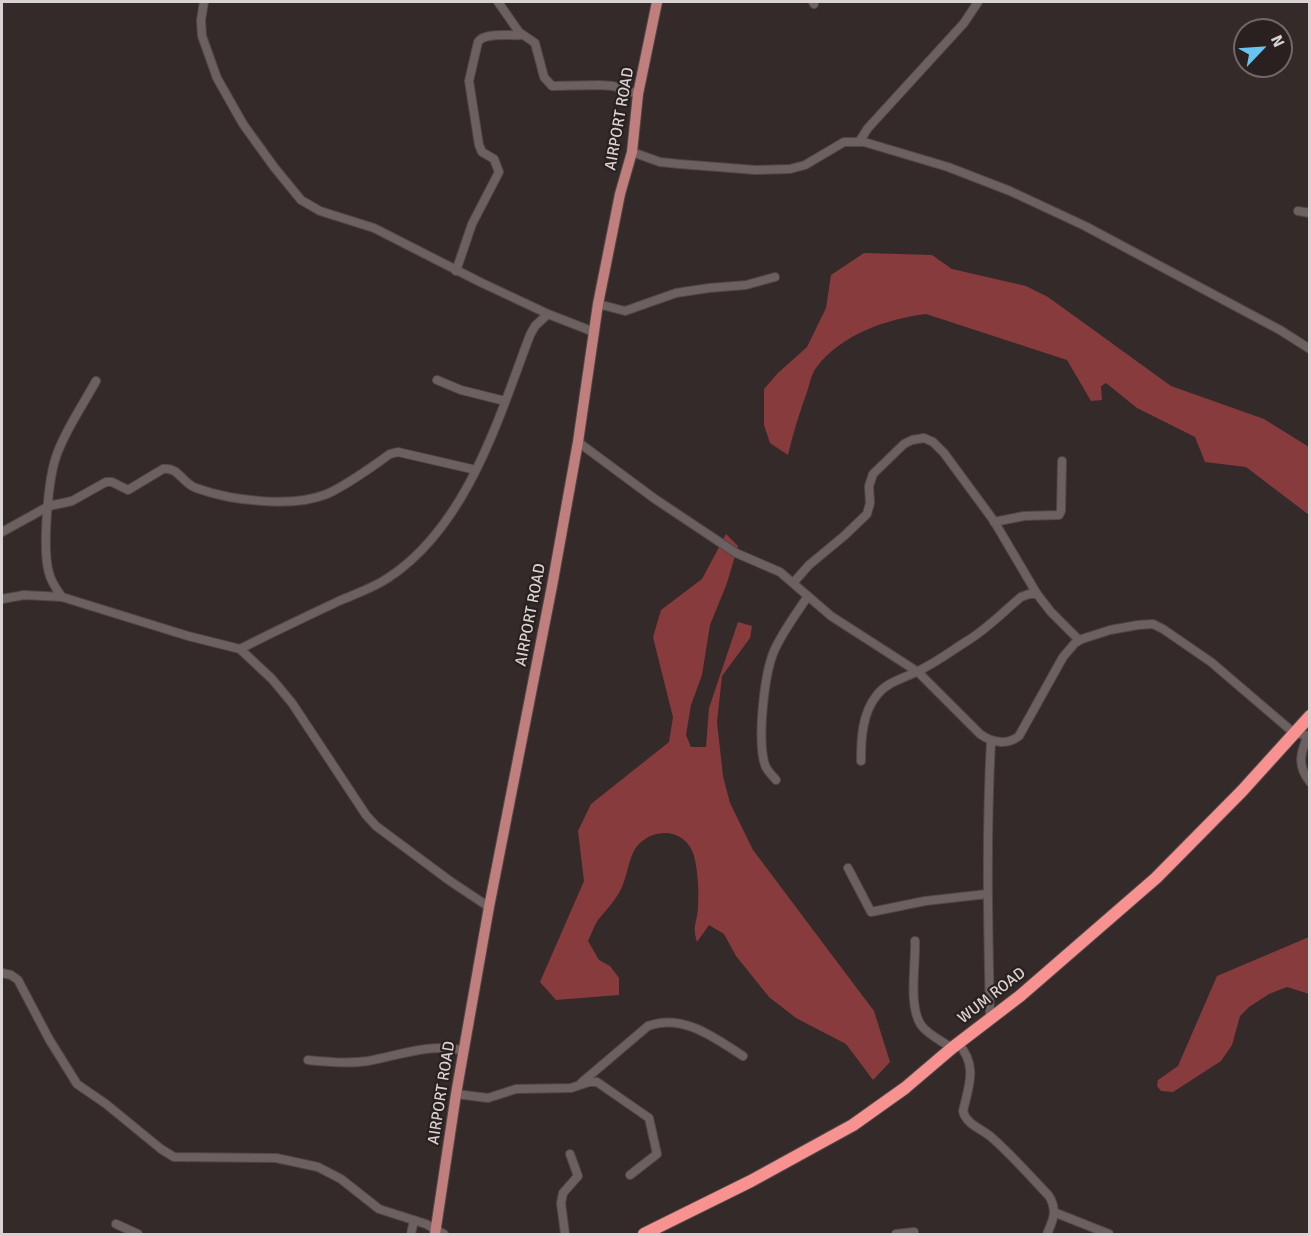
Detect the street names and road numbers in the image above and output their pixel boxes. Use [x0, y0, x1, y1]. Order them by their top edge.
street label: AIRPORT ROAD [601, 66, 639, 172]
street label: AIRPORT ROAD [512, 562, 550, 668]
street label: WUM ROAD [954, 964, 1030, 1028]
street label: AIRPORT ROAD [424, 1040, 460, 1146]

